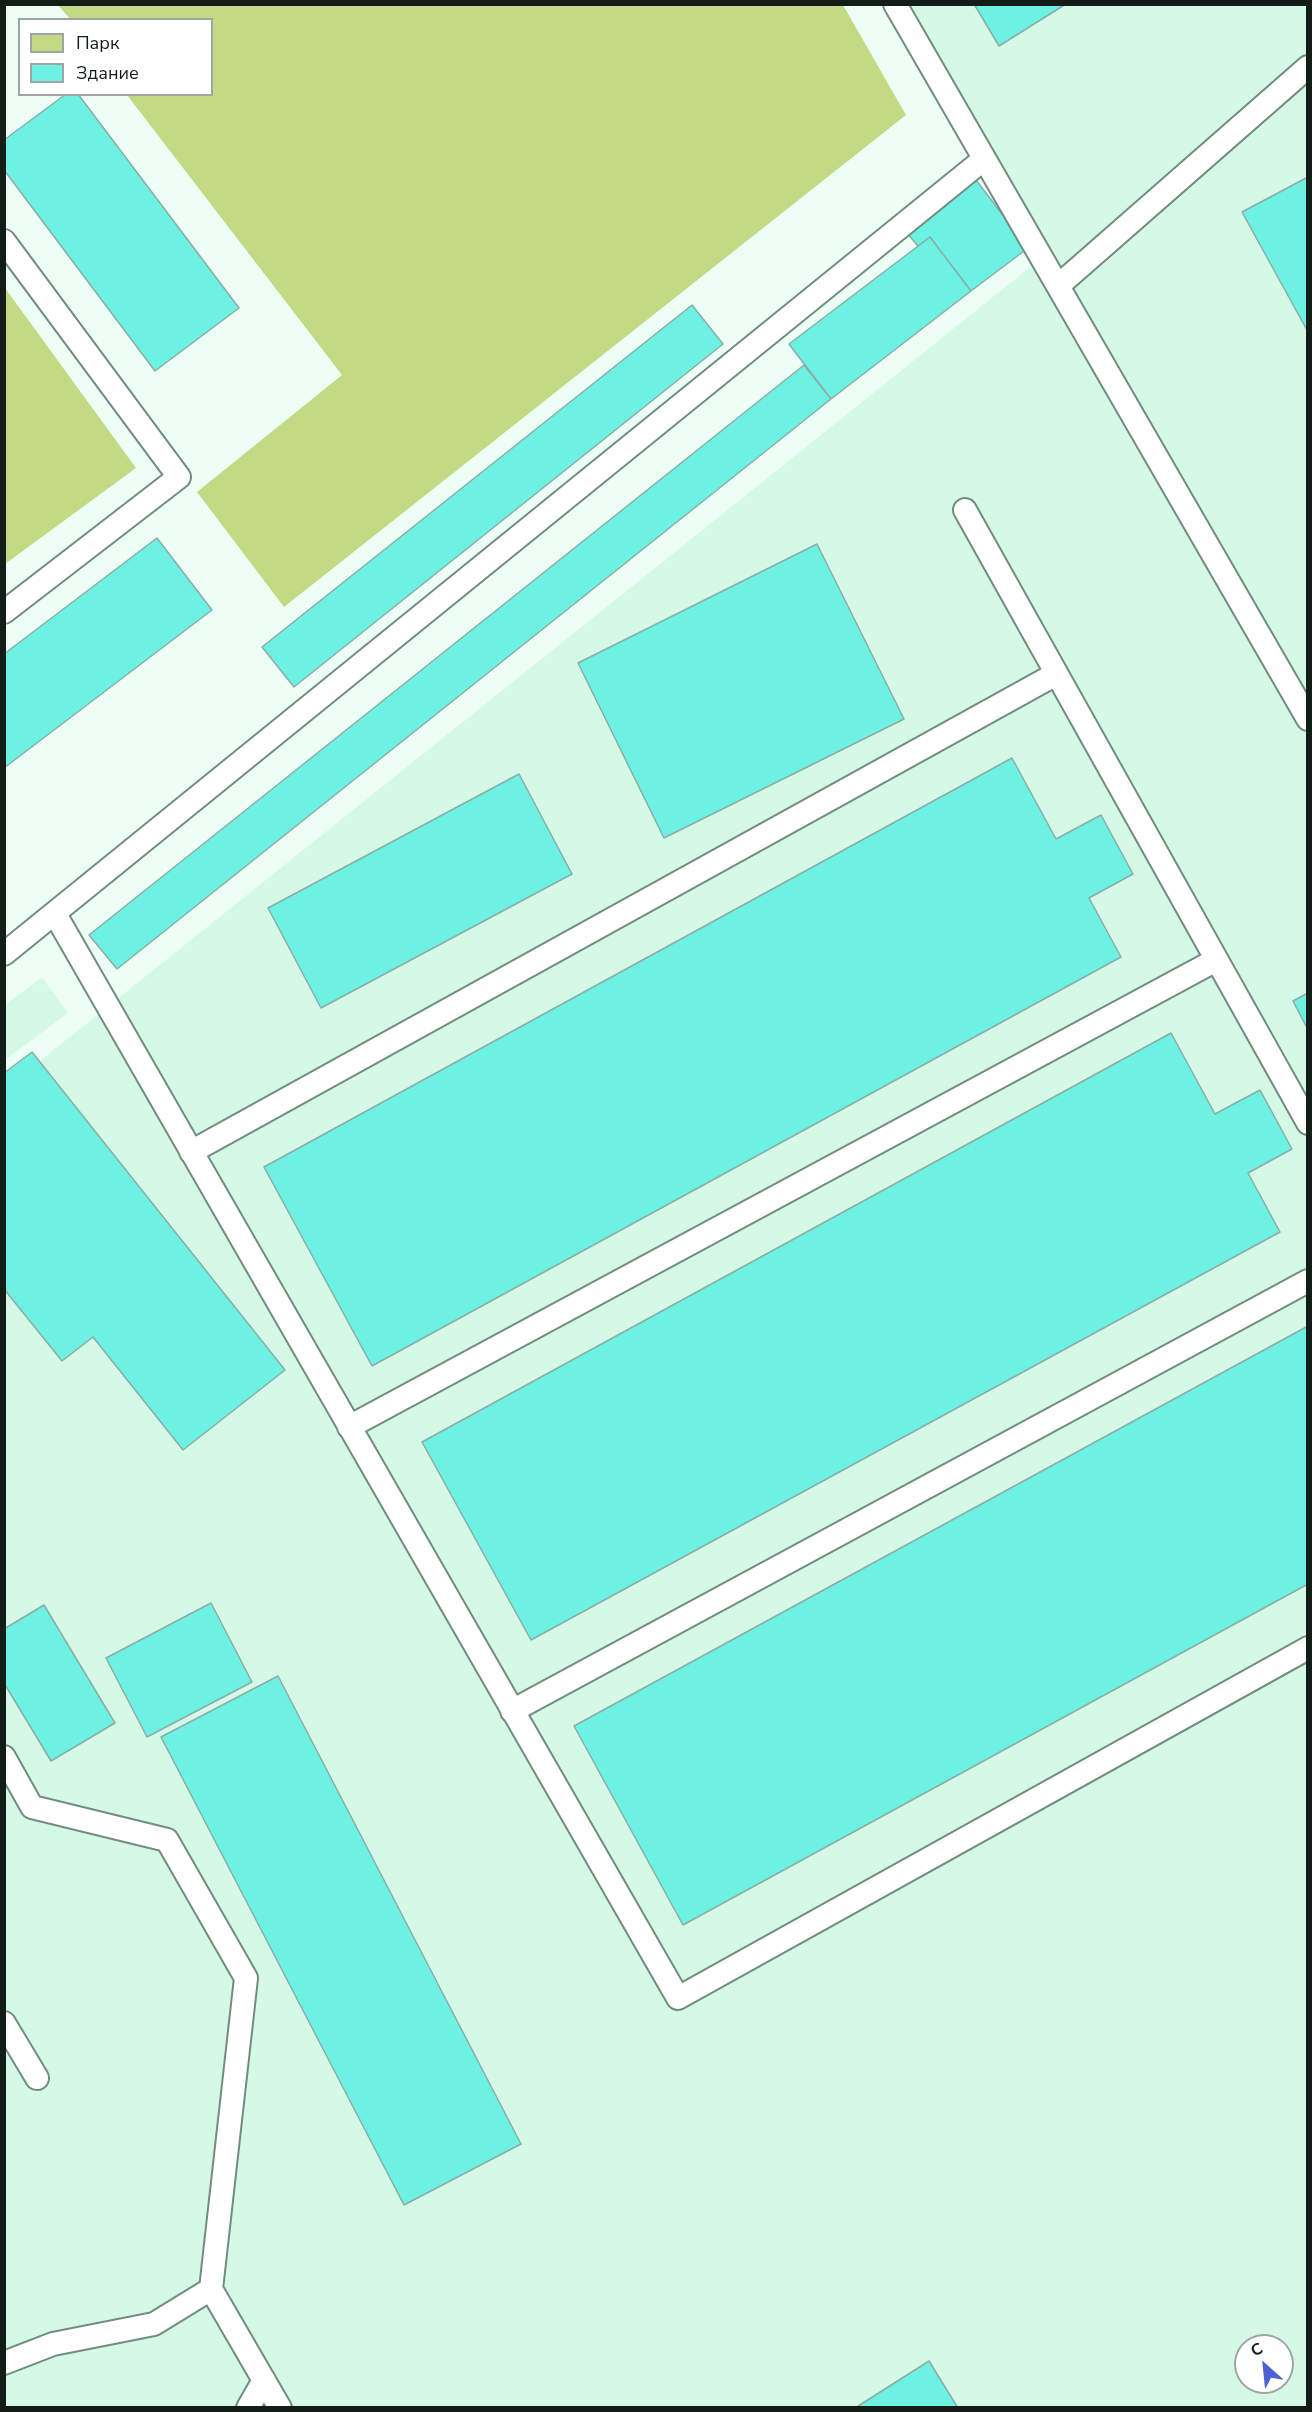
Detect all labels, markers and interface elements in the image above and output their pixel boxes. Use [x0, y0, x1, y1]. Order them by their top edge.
legend [18, 18, 213, 96]
text: Парк [76, 31, 119, 55]
text: Здание [76, 61, 139, 85]
north arrow [1234, 2334, 1294, 2394]
text: С [1247, 2337, 1267, 2362]

